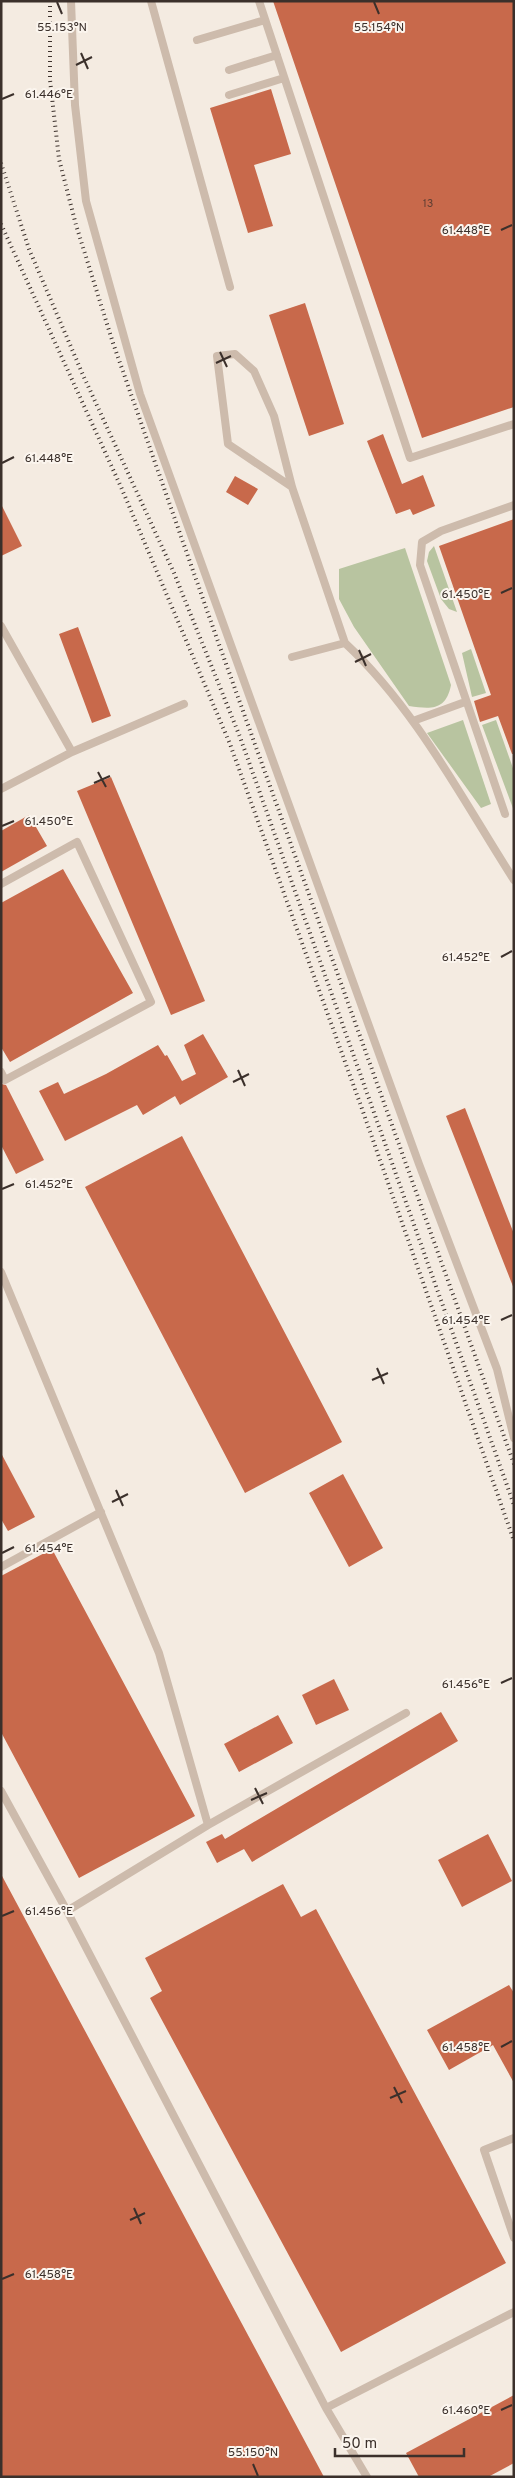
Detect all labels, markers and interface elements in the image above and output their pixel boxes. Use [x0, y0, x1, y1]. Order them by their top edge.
text: 55.153°N [37, 20, 87, 36]
text: 55.154°N [354, 20, 404, 36]
text: 61.446°E [25, 87, 73, 103]
house number: 13 [423, 197, 433, 211]
text: 61.448°E [442, 223, 490, 239]
text: 61.448°E [25, 451, 73, 467]
text: 61.450°E [442, 587, 490, 603]
text: 61.450°E [25, 814, 73, 830]
text: 61.452°E [442, 950, 490, 966]
text: 61.452°E [25, 1177, 73, 1193]
text: 61.454°E [442, 1313, 490, 1329]
text: 61.454°E [25, 1541, 73, 1557]
text: 61.456°E [442, 1677, 490, 1693]
text: 61.456°E [25, 1904, 73, 1920]
text: 61.458°E [442, 2040, 490, 2056]
text: 61.458°E [25, 2267, 73, 2283]
text: 61.460°E [442, 2403, 490, 2419]
scale bar [335, 2426, 464, 2458]
text: 50 m [342, 2435, 377, 2454]
text: 55.150°N [228, 2445, 278, 2461]

